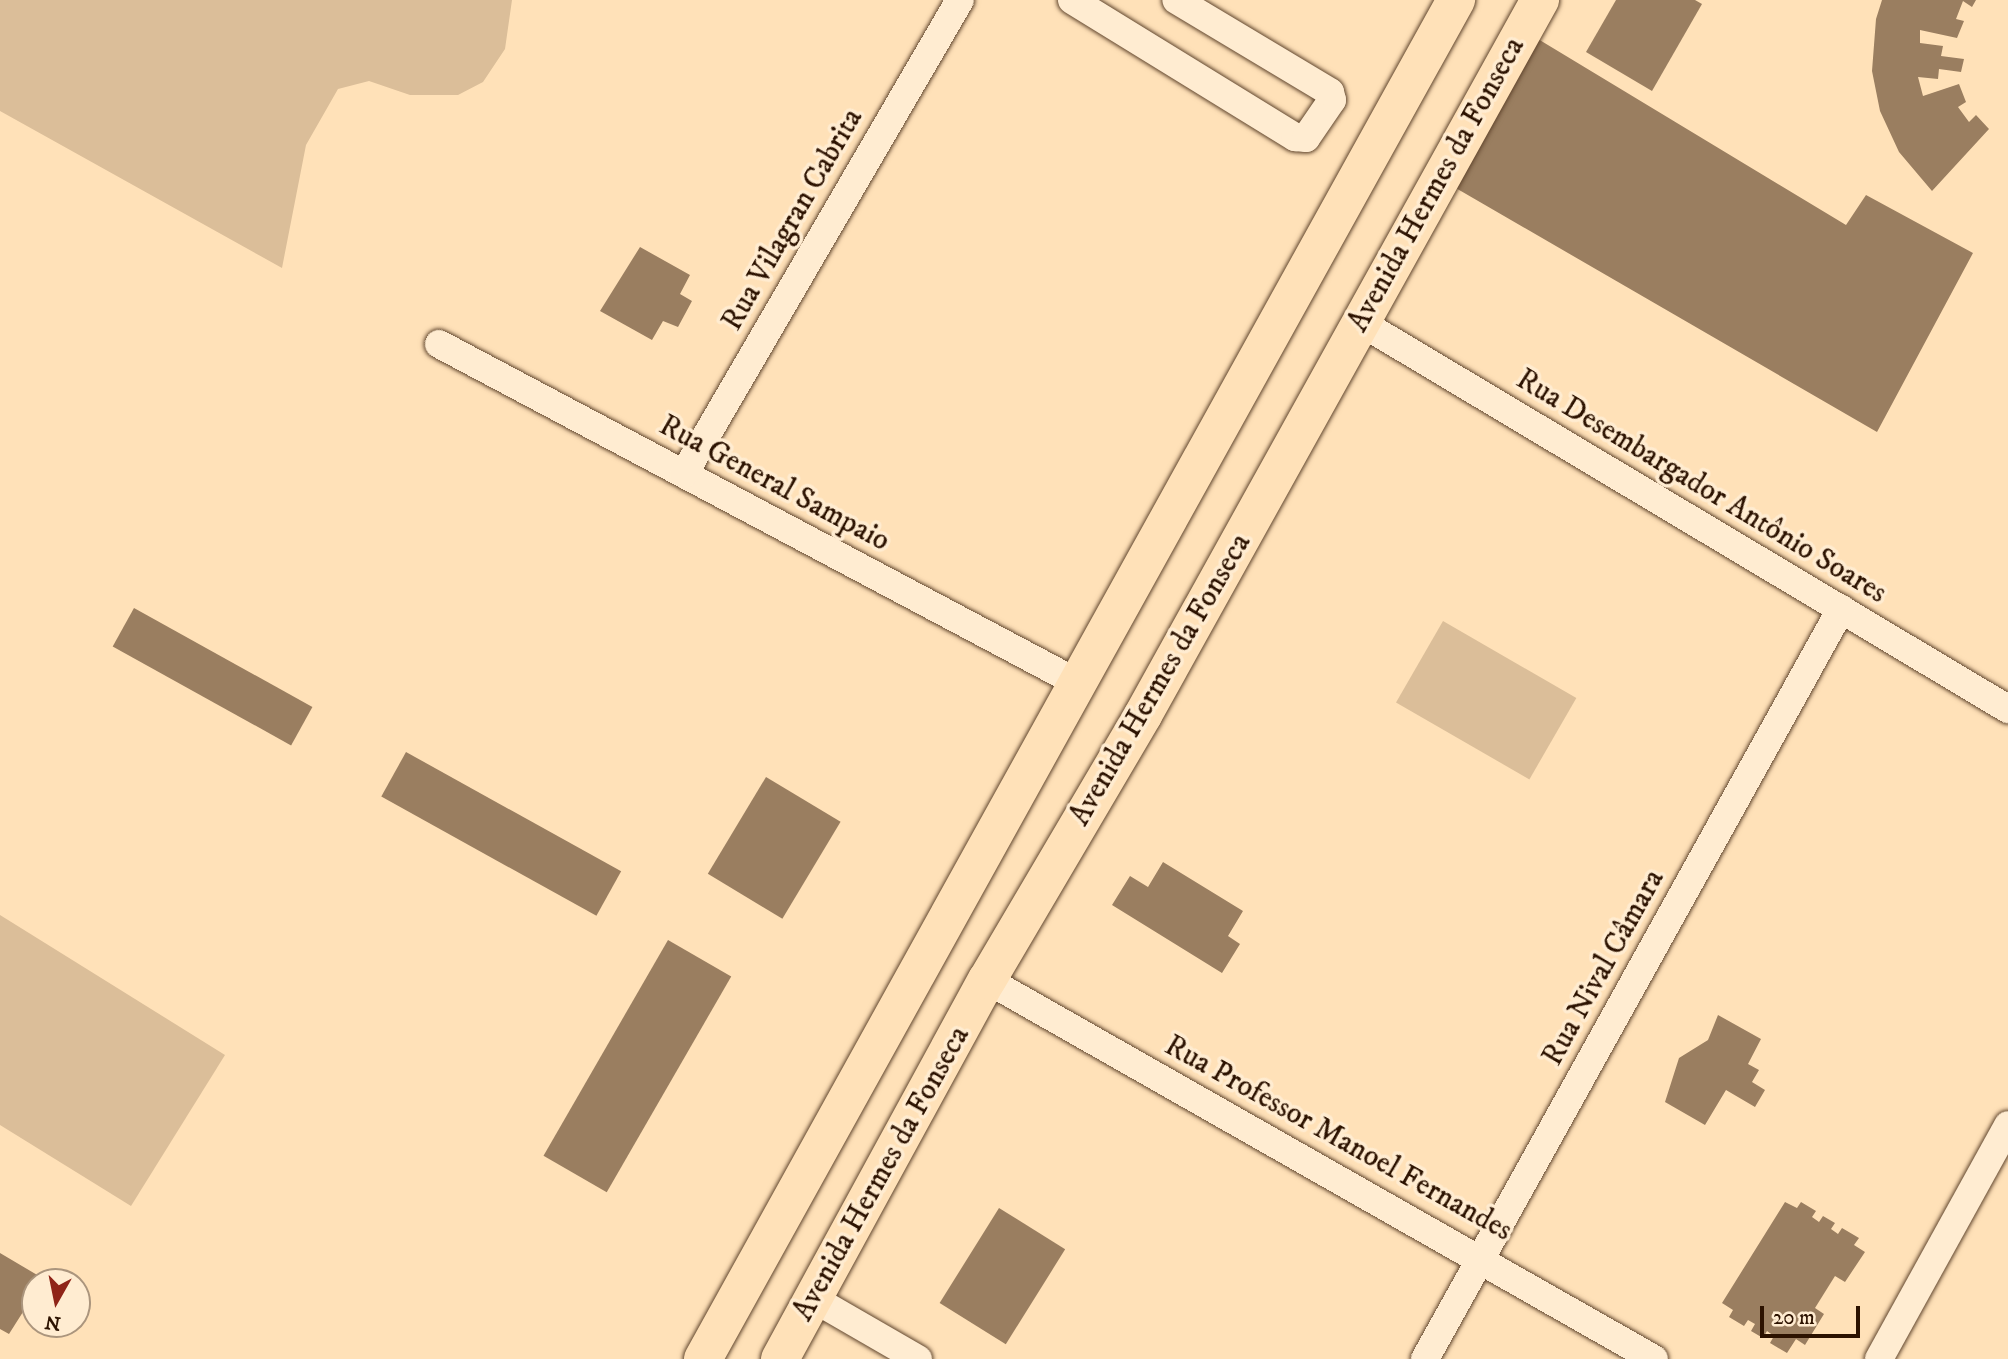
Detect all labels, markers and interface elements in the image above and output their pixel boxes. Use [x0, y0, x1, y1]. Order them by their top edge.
street label: Avenida Hermes da Fonseca [1341, 31, 1533, 339]
street label: Rua Vilagran Cabrita [715, 103, 871, 337]
street label: Rua Desembargador Antônio Soares [1509, 362, 1893, 612]
street label: Rua General Sampaio [653, 408, 895, 560]
street label: Avenida Hermes da Fonseca [1063, 528, 1259, 832]
street label: Rua Nival Câmara [1535, 864, 1673, 1072]
street label: Avenida Hermes da Fonseca [786, 1020, 978, 1328]
street label: Rua Professor Manoel Fernandes [1158, 1028, 1518, 1250]
north arrow [21, 1268, 91, 1338]
scale bar [1763, 1292, 1863, 1336]
text: 20 m [1773, 1305, 1815, 1331]
text: N [43, 1310, 62, 1335]

